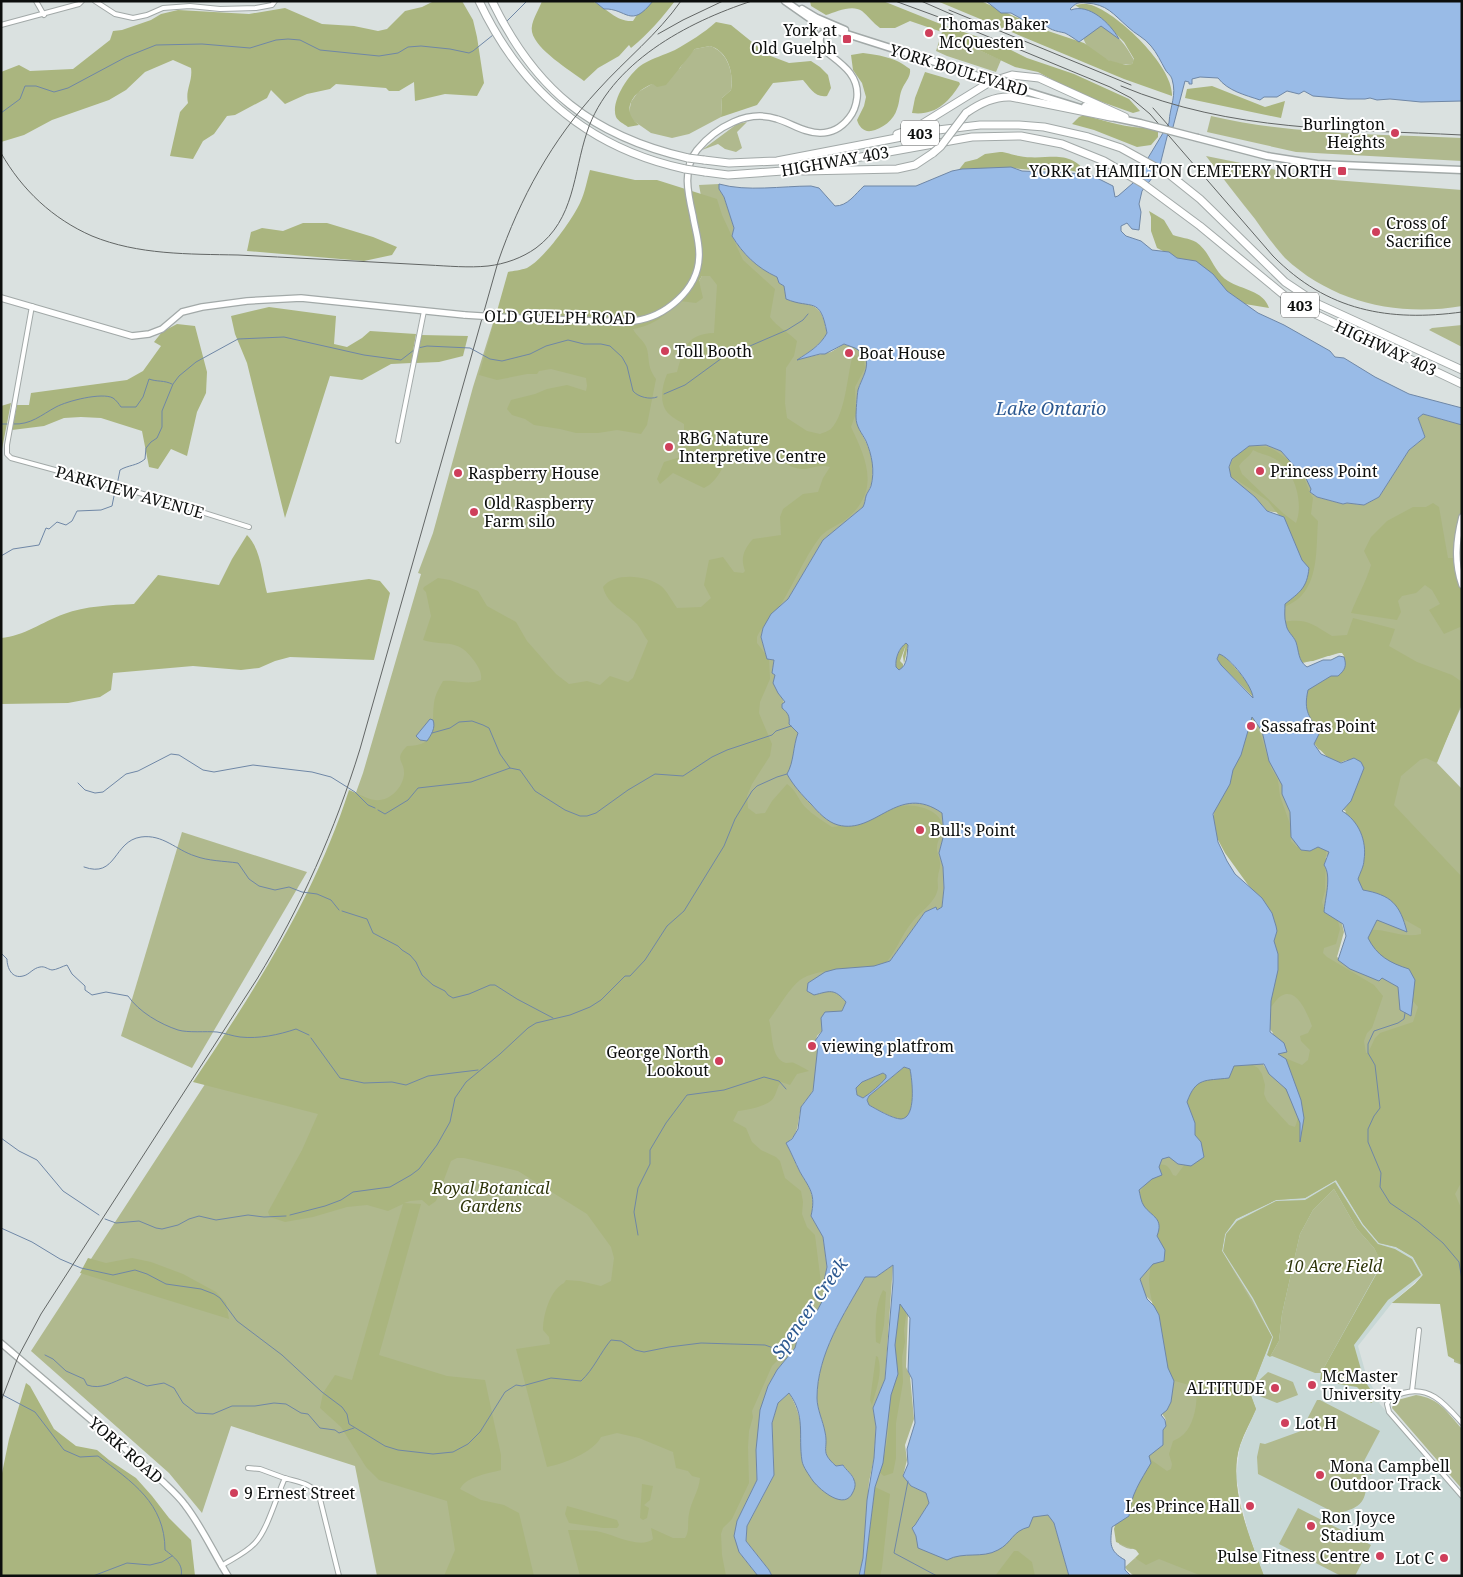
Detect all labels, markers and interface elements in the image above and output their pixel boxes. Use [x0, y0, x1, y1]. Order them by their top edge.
place label: Thomas Baker McQuesten [939, 13, 1049, 53]
place label: York at Old Guelph [751, 19, 837, 59]
marker: Thomas Baker McQuesten [923, 27, 935, 39]
marker: York at Old Guelph [841, 33, 853, 45]
street label: YORK BOULEVARD [886, 38, 1031, 102]
place label: Burlington Heights [1303, 113, 1385, 153]
road number: 403 [901, 120, 939, 146]
marker: Burlington Heights [1389, 127, 1401, 139]
street label: HIGHWAY 403 [779, 141, 891, 181]
place label: YORK at HAMILTON CEMETERY NORTH [1028, 160, 1332, 182]
marker: YORK at HAMILTON CEMETERY NORTH [1336, 165, 1348, 177]
place label: Cross of Sacrifice [1386, 212, 1451, 252]
marker: Cross of Sacrifice [1370, 226, 1382, 238]
road number: 403 [1281, 292, 1319, 318]
street label: OLD GUELPH ROAD [484, 305, 636, 329]
street label: HIGHWAY 403 [1332, 315, 1440, 381]
place label: Toll Booth [675, 340, 752, 362]
place label: Boat House [859, 342, 945, 364]
marker: Toll Booth [659, 345, 671, 357]
marker: Boat House [843, 347, 855, 359]
water label: Lake Ontario [995, 396, 1106, 420]
place label: RBG Nature Interpretive Centre [679, 427, 826, 467]
marker: RBG Nature Interpretive Centre [663, 441, 675, 453]
street label: PARKVIEW AVENUE [53, 460, 207, 524]
place label: Princess Point [1270, 460, 1378, 482]
place label: Raspberry House [468, 462, 599, 484]
marker: Princess Point [1254, 465, 1266, 477]
marker: Raspberry House [452, 467, 464, 479]
place label: Old Raspberry Farm silo [484, 492, 595, 532]
marker: Old Raspberry Farm silo [468, 506, 480, 518]
place label: Sassafras Point [1261, 715, 1376, 737]
marker: Sassafras Point [1245, 720, 1257, 732]
place label: Bull's Point [930, 819, 1016, 841]
marker: Bull's Point [914, 824, 926, 836]
place label: viewing platfrom [822, 1035, 954, 1057]
marker: viewing platfrom [806, 1040, 818, 1052]
place label: George North Lookout [606, 1041, 709, 1081]
marker: George North Lookout [713, 1055, 725, 1067]
park label: Royal Botanical Gardens [431, 1177, 550, 1217]
water label: Spencer Creek [765, 1252, 853, 1363]
park label: 10 Acre Field [1286, 1255, 1383, 1277]
place label: McMaster University [1322, 1365, 1402, 1405]
place label: ALTITUDE [1186, 1377, 1265, 1399]
marker: McMaster University [1306, 1379, 1318, 1391]
marker: ALTITUDE [1269, 1382, 1281, 1394]
street label: YORK ROAD [83, 1411, 168, 1488]
place label: Lot H [1295, 1412, 1337, 1434]
marker: Lot H [1279, 1417, 1291, 1429]
place label: Mona Campbell Outdoor Track [1330, 1455, 1450, 1495]
marker: Mona Campbell Outdoor Track [1314, 1469, 1326, 1481]
place label: 9 Ernest Street [244, 1482, 355, 1504]
marker: 9 Ernest Street [228, 1487, 240, 1499]
place label: Les Prince Hall [1125, 1495, 1240, 1517]
marker: Les Prince Hall [1244, 1500, 1256, 1512]
place label: Ron Joyce Stadium [1321, 1506, 1395, 1546]
marker: Ron Joyce Stadium [1305, 1520, 1317, 1532]
place label: Pulse Fitness Centre [1217, 1545, 1370, 1567]
place label: Lot C [1395, 1547, 1434, 1569]
marker: Pulse Fitness Centre [1374, 1550, 1386, 1562]
marker: Lot C [1438, 1552, 1450, 1564]

